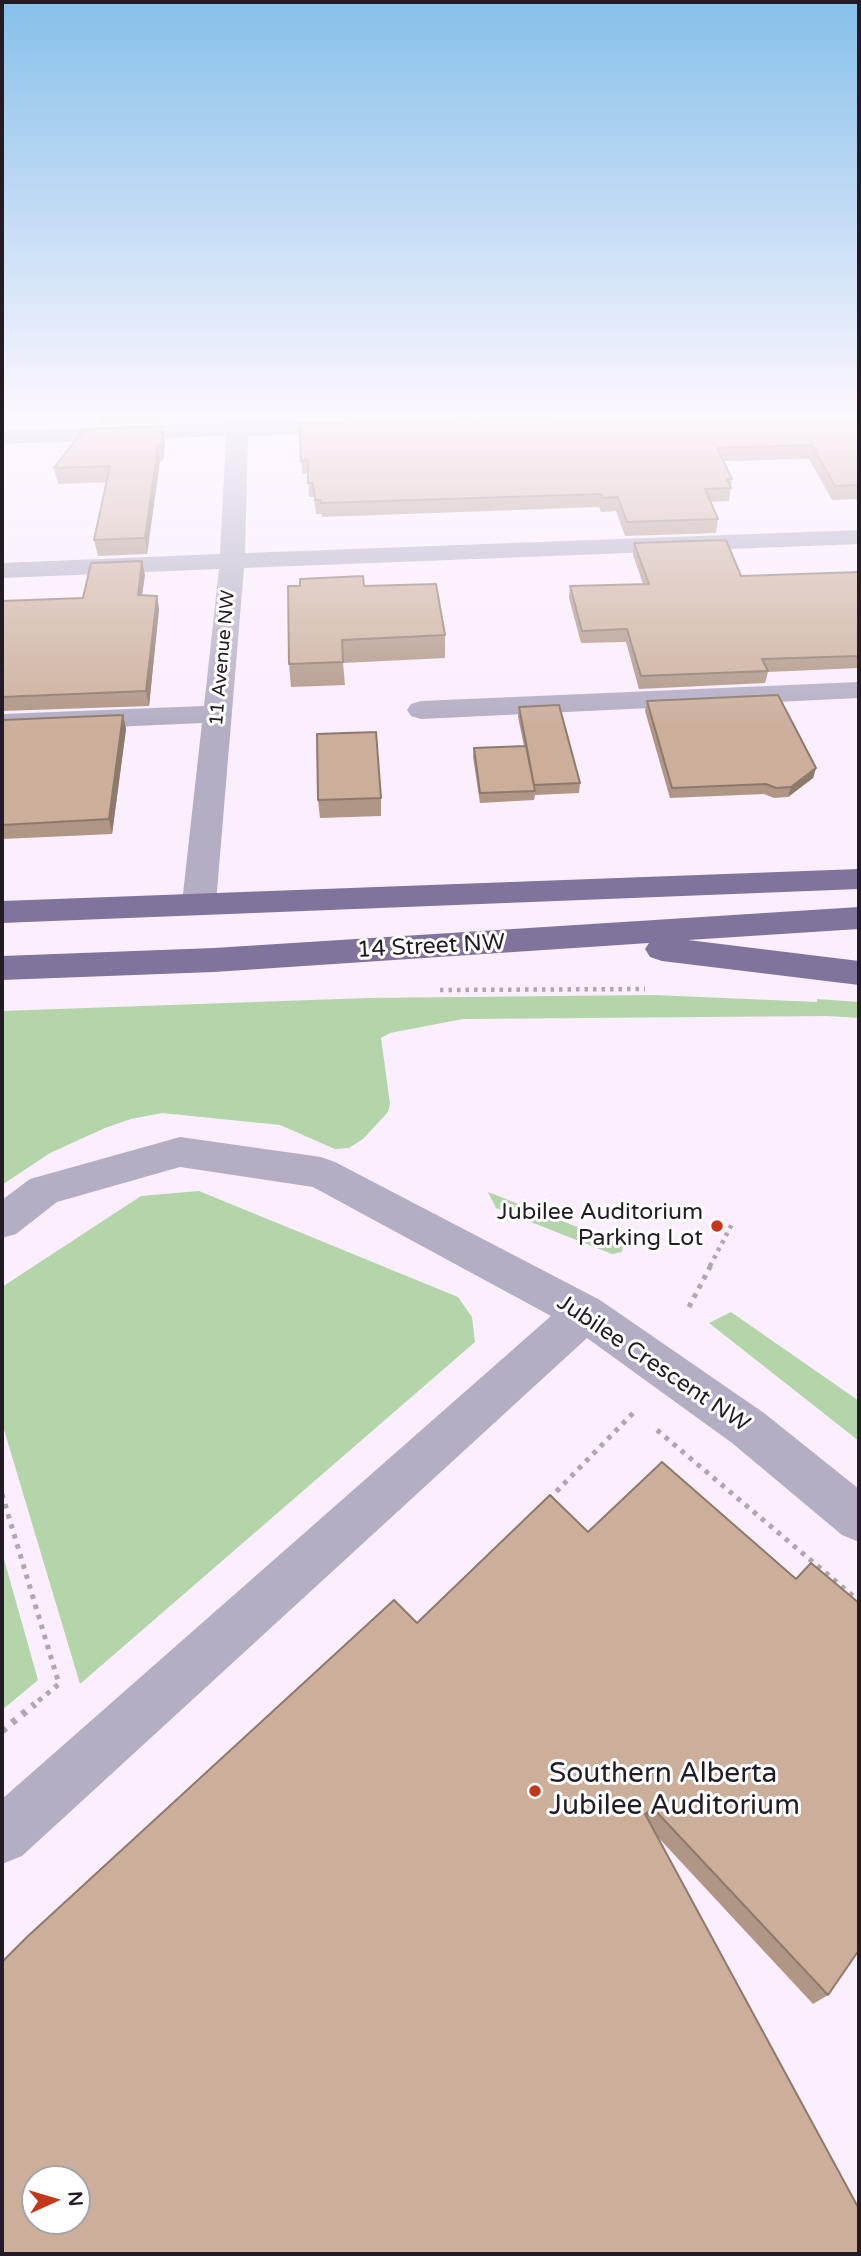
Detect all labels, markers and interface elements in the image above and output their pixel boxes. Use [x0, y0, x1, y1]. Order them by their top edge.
street label: 11 Avenue NW [206, 589, 240, 727]
street label: 14 Street NW [356, 929, 506, 965]
place label: Jubilee Auditorium Parking Lot [497, 1199, 703, 1253]
marker: Jubilee Auditorium Parking Lot [709, 1218, 725, 1234]
street label: Jubilee Crescent NW [551, 1289, 755, 1439]
place label: Southern Alberta Jubilee Auditorium [549, 1758, 800, 1824]
marker: Southern Alberta Jubilee Auditorium [527, 1783, 543, 1799]
north arrow [21, 2165, 91, 2235]
text: N [63, 2190, 86, 2207]

